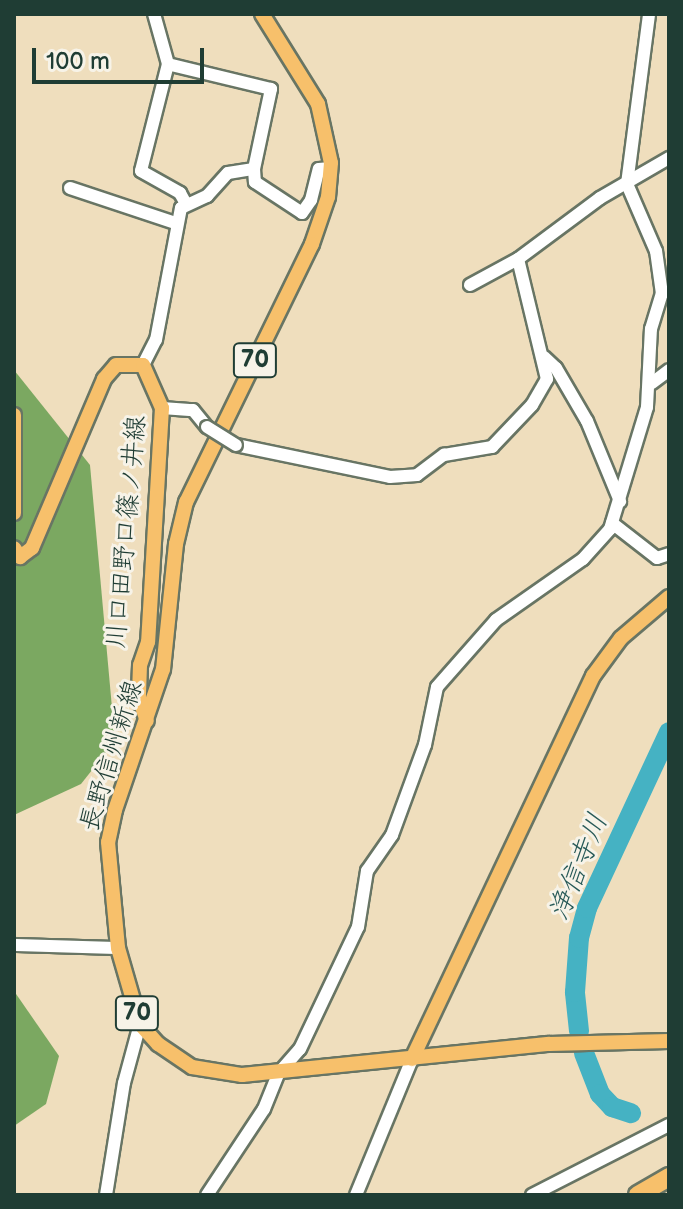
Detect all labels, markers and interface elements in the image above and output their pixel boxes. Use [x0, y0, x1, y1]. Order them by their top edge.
scale bar [36, 32, 208, 82]
text: 100 m [46, 47, 110, 76]
road number: 70 [231, 340, 279, 380]
street label: 川口田野口篠ノ井線 [101, 414, 153, 650]
street label: 長野信州新線 [74, 677, 150, 835]
water label: 浄信寺川 [542, 809, 616, 925]
road number: 70 [113, 993, 161, 1033]

